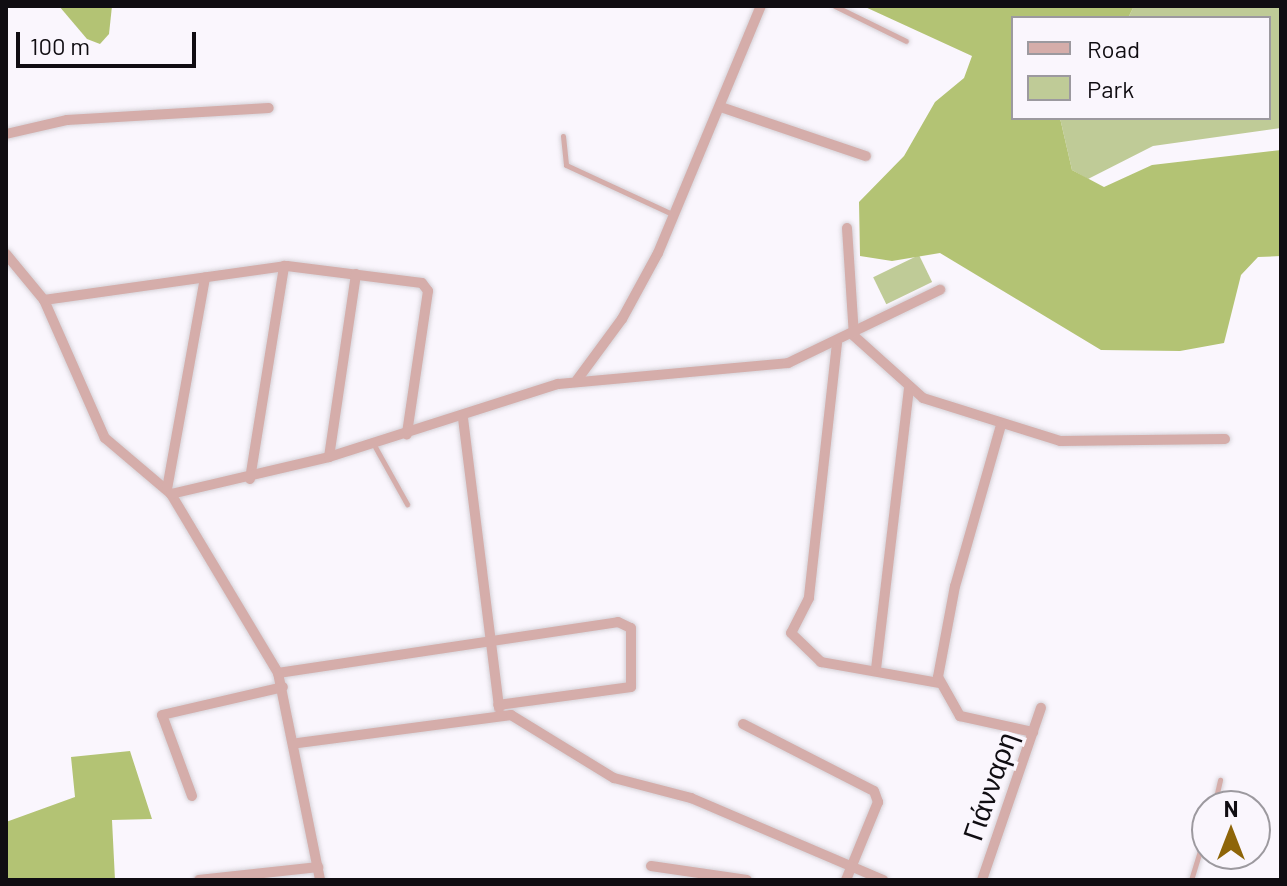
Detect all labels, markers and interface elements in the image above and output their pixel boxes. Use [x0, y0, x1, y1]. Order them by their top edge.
scale bar [20, 16, 200, 66]
legend [1011, 16, 1271, 120]
text: 100 m [30, 31, 90, 60]
text: Road [1087, 34, 1140, 63]
text: Park [1087, 74, 1134, 103]
street label: Γιάνναρη [955, 727, 1023, 845]
north arrow [1191, 790, 1271, 870]
text: N [1224, 795, 1238, 821]

